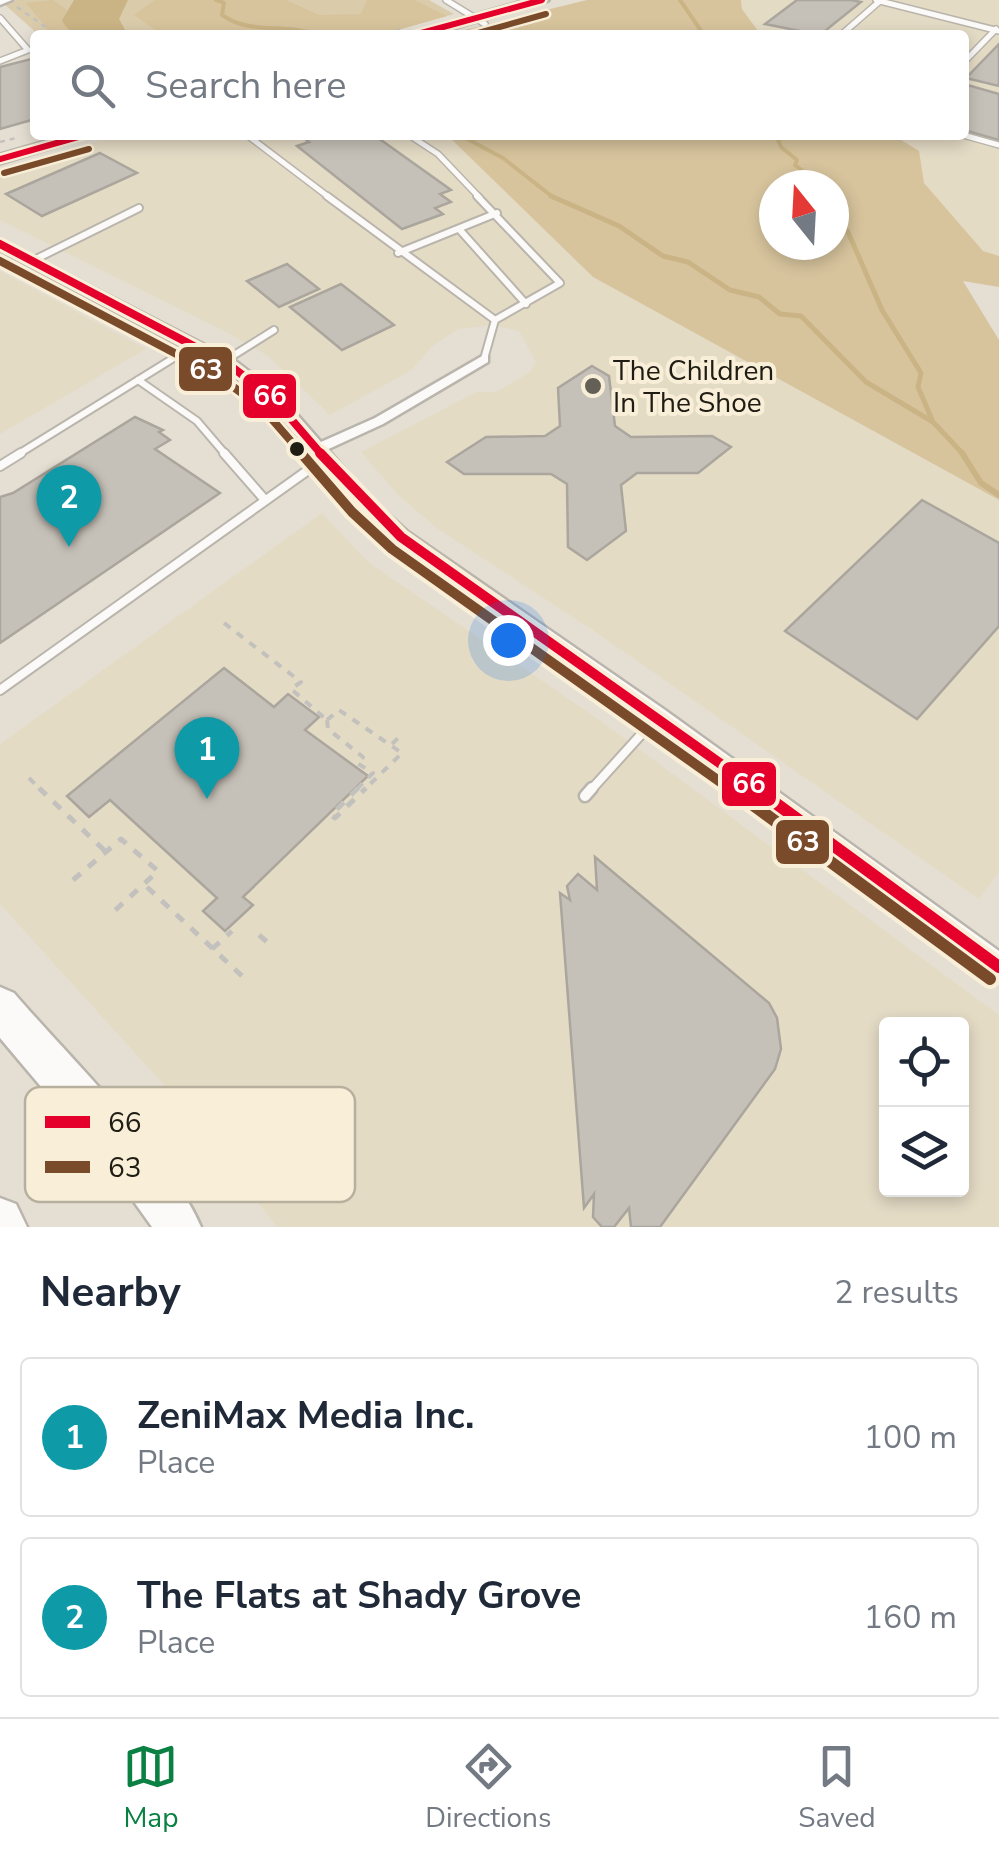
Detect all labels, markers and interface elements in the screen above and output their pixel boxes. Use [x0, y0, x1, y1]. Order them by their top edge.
search box [30, 30, 969, 140]
icon: search [65, 58, 120, 113]
text: Search here [145, 60, 346, 111]
north arrow [759, 170, 849, 260]
line badge: 63 [177, 345, 234, 393]
text: 63 [189, 351, 223, 389]
place label: The Children In The Shoe [613, 352, 774, 422]
line badge: 66 [241, 372, 298, 420]
marker: The Children In The Shoe [582, 375, 604, 397]
text: 66 [253, 377, 287, 415]
unlabelled marker [287, 439, 307, 459]
pin: 2 [36, 464, 102, 547]
your location [483, 615, 534, 666]
pin: 1 [174, 716, 240, 799]
line badge: 66 [720, 760, 778, 808]
text: 66 [732, 765, 766, 803]
line badge: 63 [774, 818, 831, 866]
text: 63 [786, 823, 820, 861]
map controls [879, 1017, 969, 1197]
button: locate [879, 1017, 969, 1107]
legend [25, 1087, 355, 1202]
text: 66 [108, 1104, 142, 1142]
button: layers [879, 1107, 969, 1197]
text: 63 [108, 1149, 142, 1187]
text: Nearby [40, 1264, 181, 1321]
text: 2 results [834, 1271, 959, 1314]
text: ZeniMax Media Inc. [137, 1390, 474, 1441]
text: 1 [65, 1416, 84, 1459]
text: 100 m [864, 1416, 957, 1459]
text: Place [137, 1441, 215, 1484]
text: The Flats at Shady Grove [137, 1570, 581, 1621]
text: 2 [65, 1596, 84, 1639]
text: 160 m [864, 1596, 957, 1639]
text: Place [137, 1621, 215, 1664]
tab: Map [123, 1739, 178, 1837]
tab: Directions [425, 1739, 551, 1837]
tab: Saved [798, 1739, 876, 1837]

